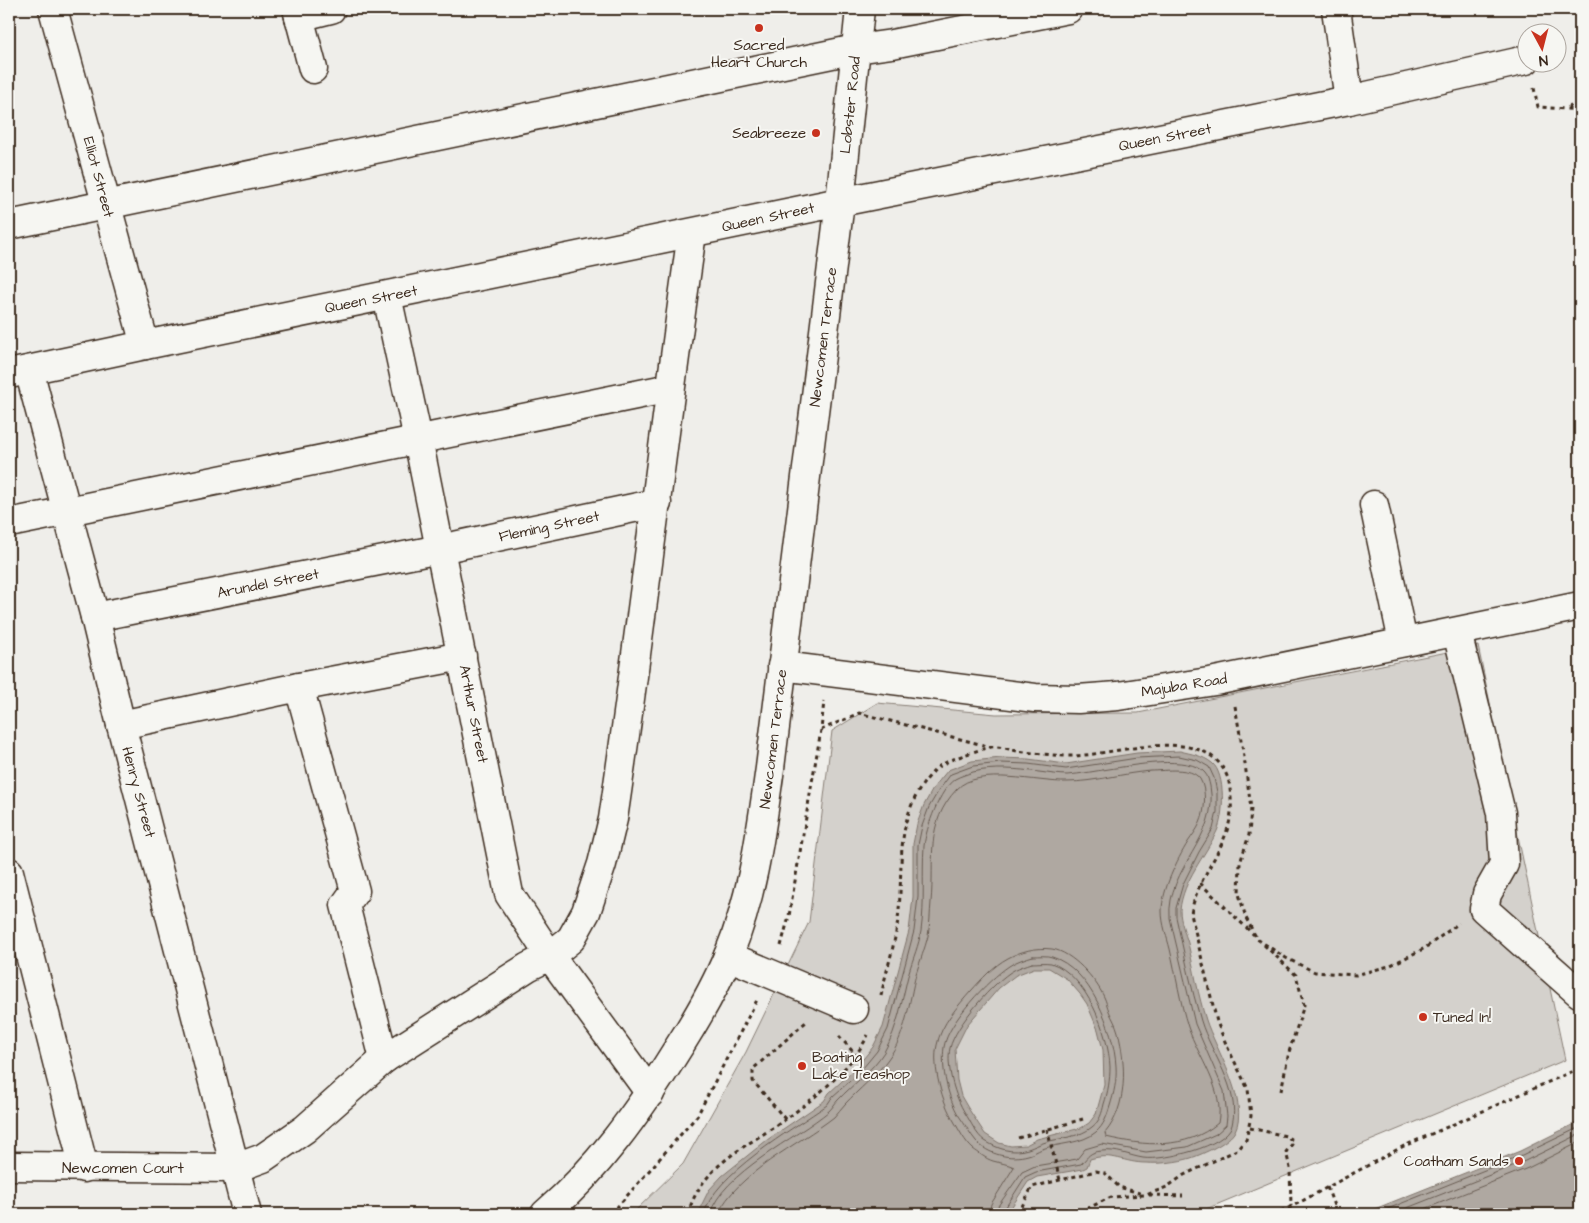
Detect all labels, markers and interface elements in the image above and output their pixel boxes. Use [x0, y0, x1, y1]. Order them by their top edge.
marker: Sacred Heart Church [753, 22, 765, 34]
north arrow [1516, 22, 1566, 72]
place label: Sacred Heart Church [711, 35, 808, 73]
text: N [1538, 49, 1549, 70]
street label: Lobster Road [835, 55, 866, 155]
street label: Queen Street [1117, 118, 1213, 157]
place label: Seabreeze [732, 123, 806, 144]
marker: Seabreeze [810, 127, 822, 139]
street label: Elliot Street [78, 134, 119, 220]
street label: Queen Street [720, 197, 816, 238]
street label: Newcomen Terrace [805, 266, 842, 408]
street label: Queen Street [323, 280, 419, 319]
street label: Fleming Street [497, 506, 602, 548]
street label: Arundel Street [215, 563, 321, 604]
street label: Arthur Street [454, 663, 493, 765]
street label: Newcomen Terrace [755, 668, 792, 810]
street label: Majuba Road [1140, 668, 1229, 703]
street label: Henry Street [115, 744, 161, 840]
place label: Tuned In! [1433, 1007, 1491, 1028]
marker: Tuned In! [1417, 1011, 1429, 1023]
place label: Boating Lake Teashop [812, 1047, 910, 1085]
marker: Boating Lake Teashop [796, 1060, 808, 1072]
place label: Coatham Sands [1404, 1151, 1509, 1172]
marker: Coatham Sands [1513, 1155, 1525, 1167]
street label: Newcomen Court [62, 1158, 184, 1179]

